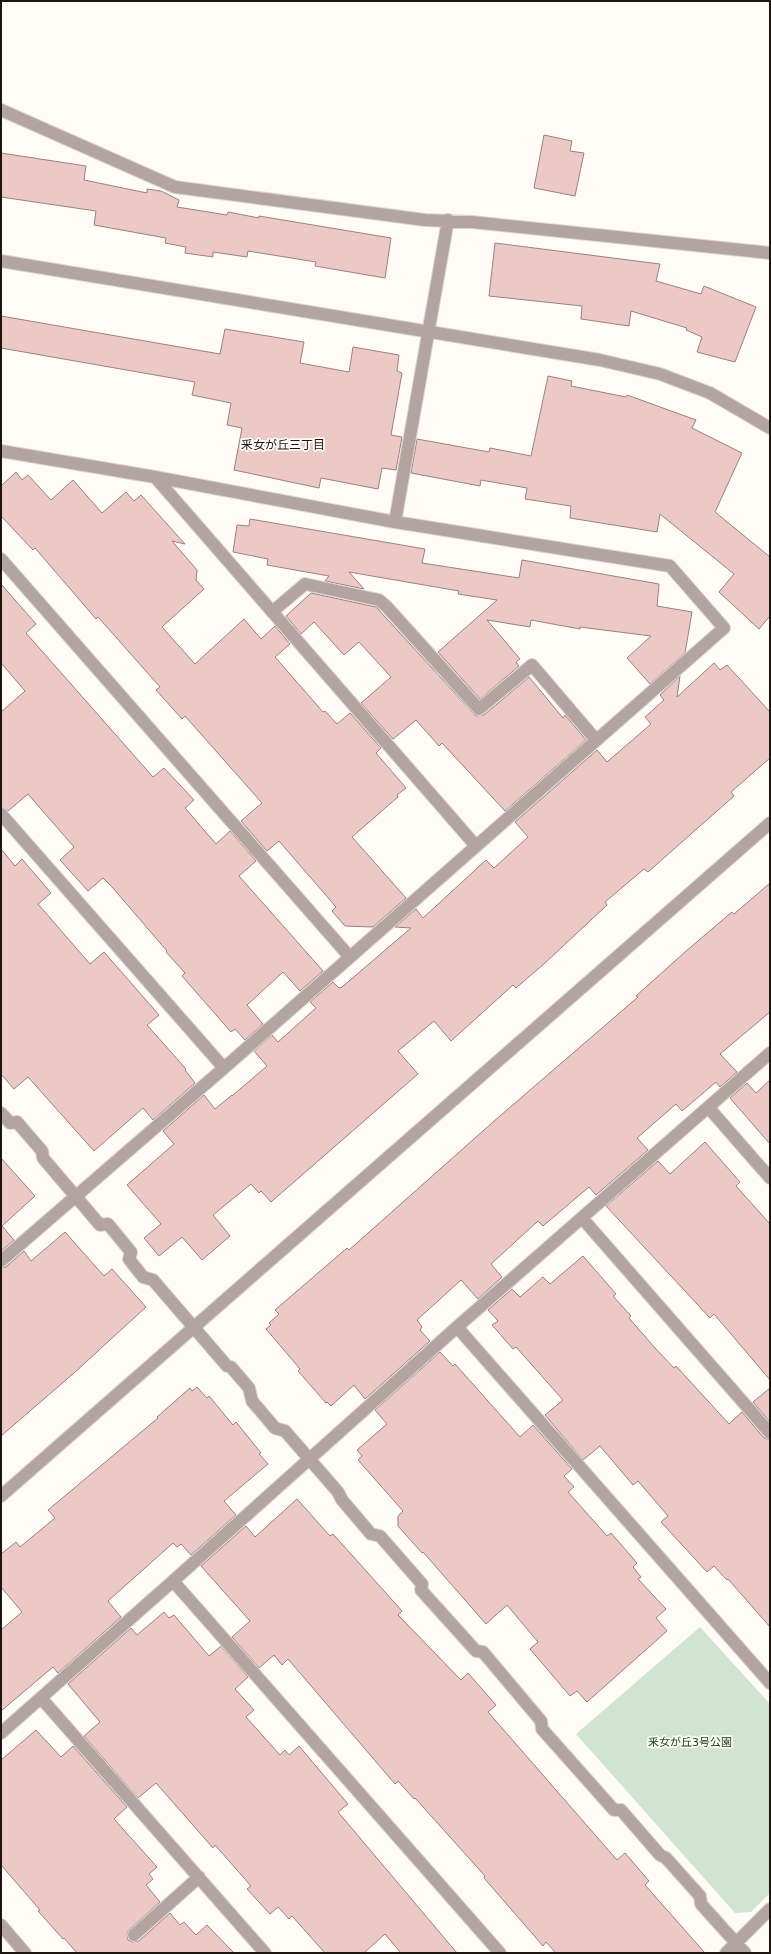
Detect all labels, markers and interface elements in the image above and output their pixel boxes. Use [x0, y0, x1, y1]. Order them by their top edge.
district label: 釆女が丘三丁目 [241, 438, 325, 452]
park label: 釆女が丘3号公園 [648, 1736, 732, 1749]

